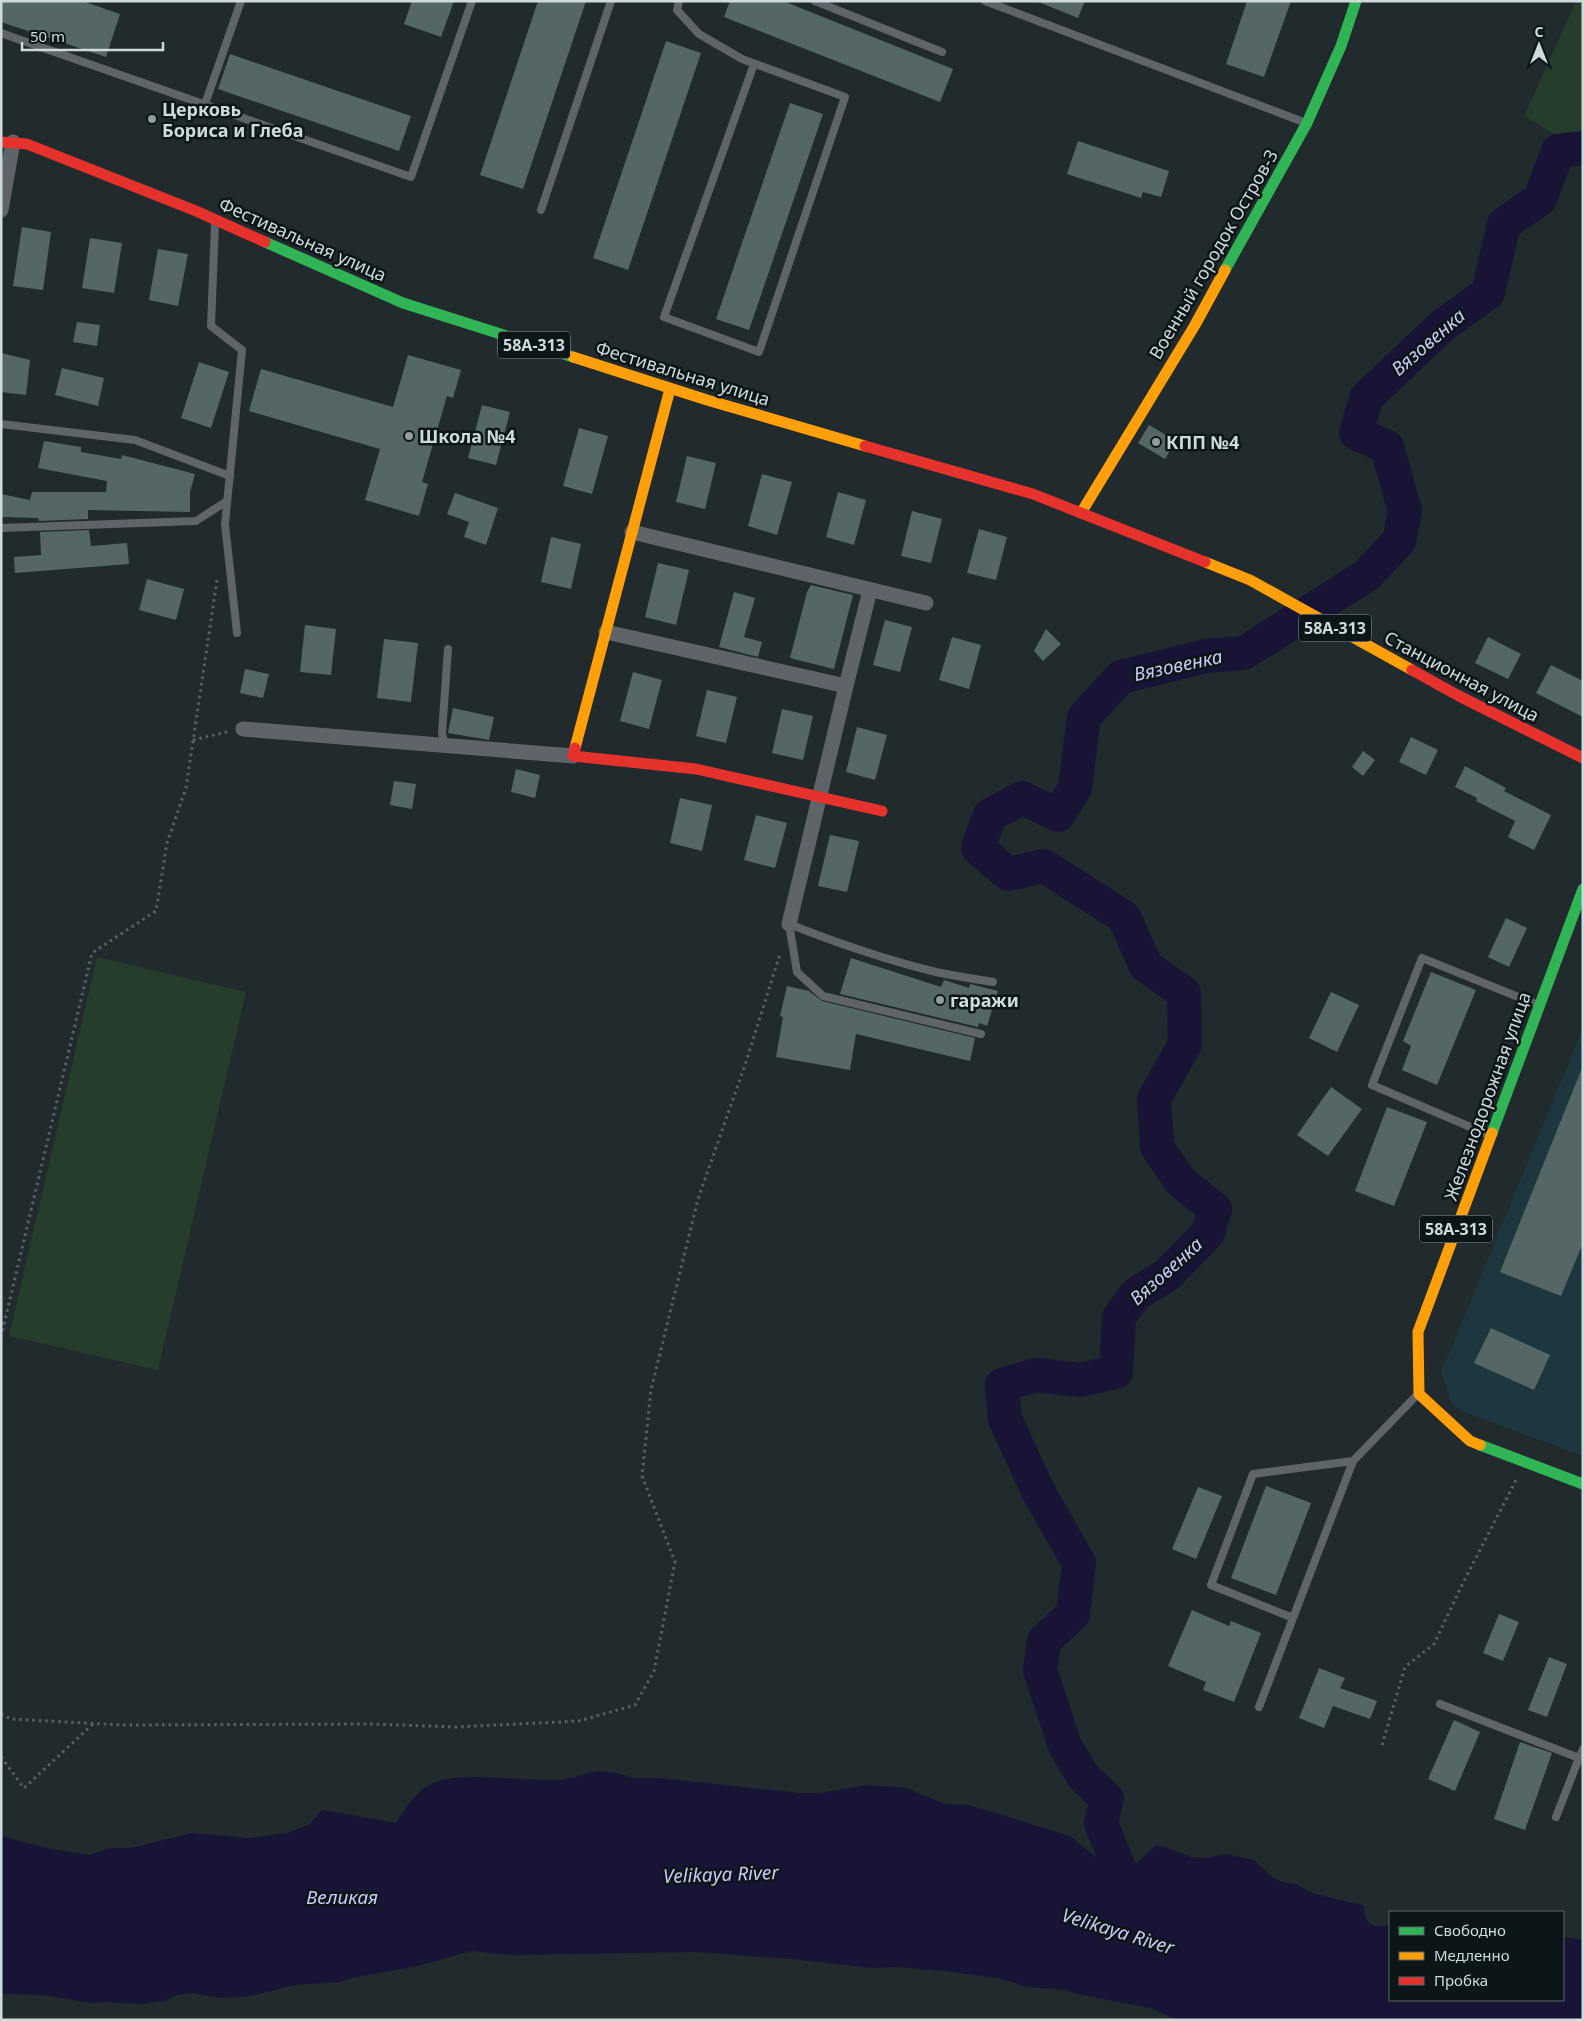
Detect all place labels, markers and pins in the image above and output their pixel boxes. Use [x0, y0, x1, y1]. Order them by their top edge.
place label: Церковь Бориса и Глеба [162, 97, 303, 142]
marker: Церковь Бориса и Глеба [146, 113, 158, 125]
place label: Школа №4 [419, 424, 516, 448]
marker: Школа №4 [403, 430, 415, 442]
place label: КПП №4 [1166, 430, 1239, 454]
marker: КПП №4 [1150, 436, 1162, 448]
place label: гаражи [950, 988, 1019, 1012]
marker: гаражи [934, 994, 946, 1006]

